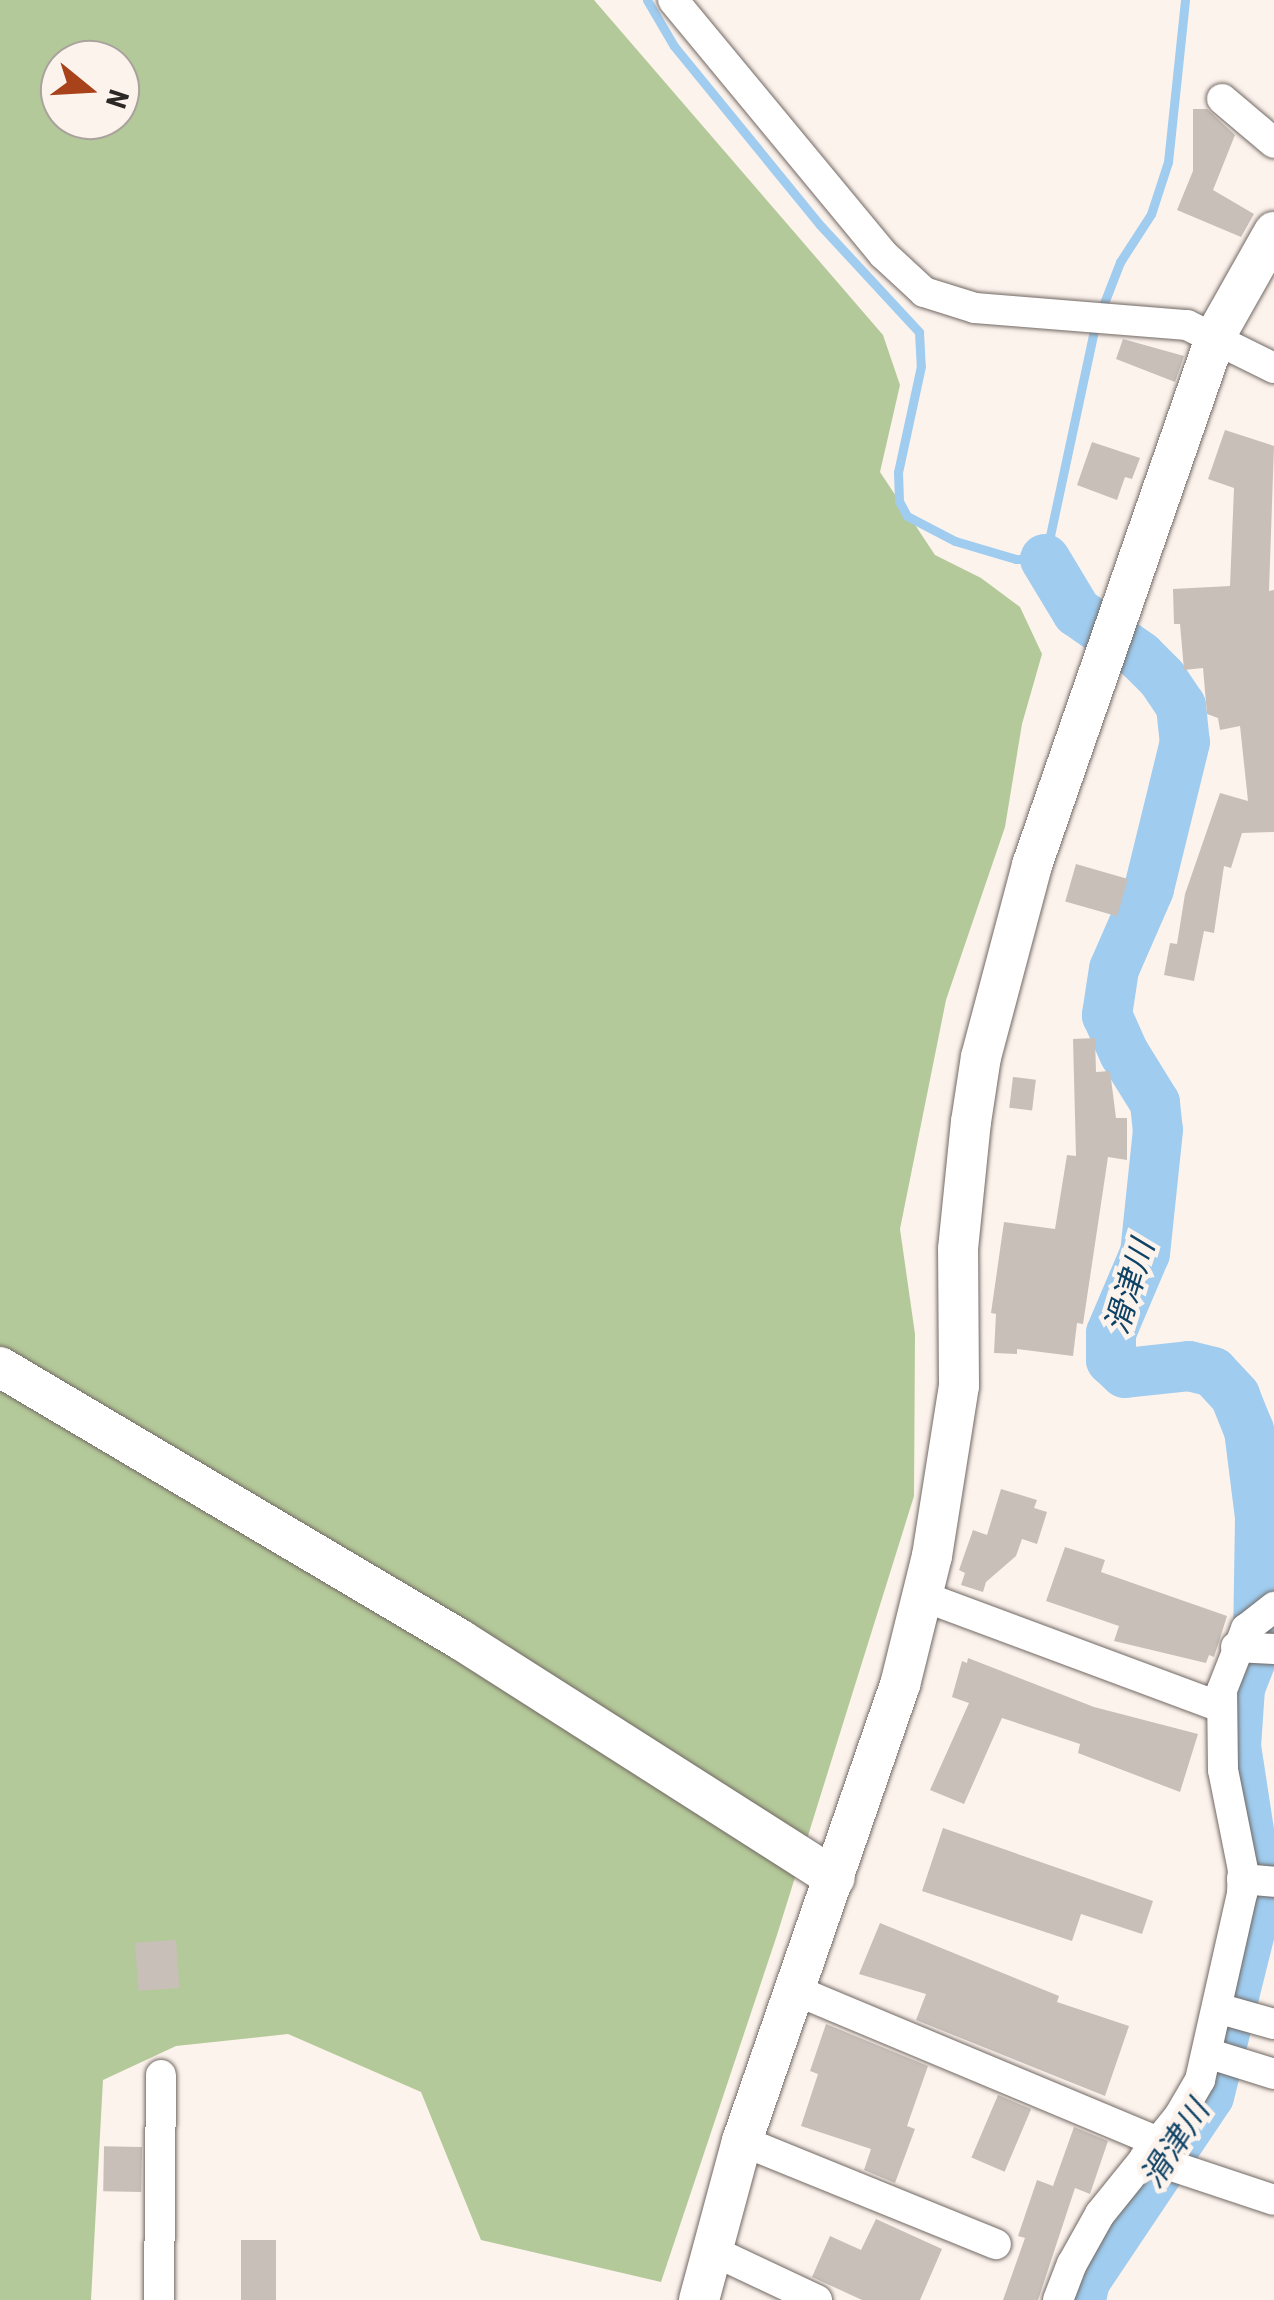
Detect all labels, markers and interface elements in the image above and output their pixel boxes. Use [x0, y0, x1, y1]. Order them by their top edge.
north arrow [40, 40, 140, 140]
text: N [99, 86, 135, 112]
water label: 滑津川 [1098, 1235, 1162, 1339]
water label: 滑津川 [1133, 2093, 1217, 2195]

